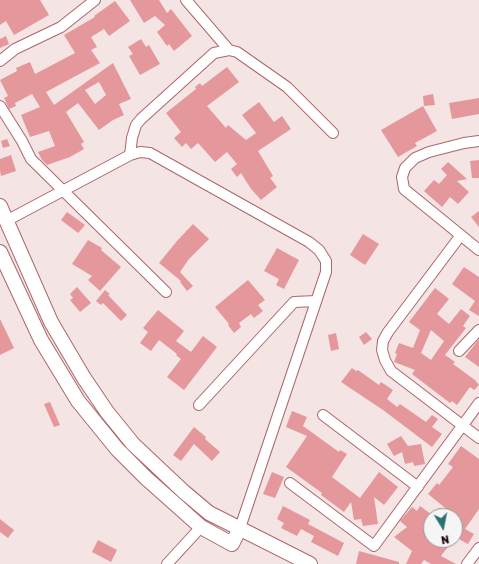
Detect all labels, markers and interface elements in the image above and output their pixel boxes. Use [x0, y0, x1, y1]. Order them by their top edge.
north arrow [423, 508, 463, 548]
text: N [440, 532, 450, 546]

